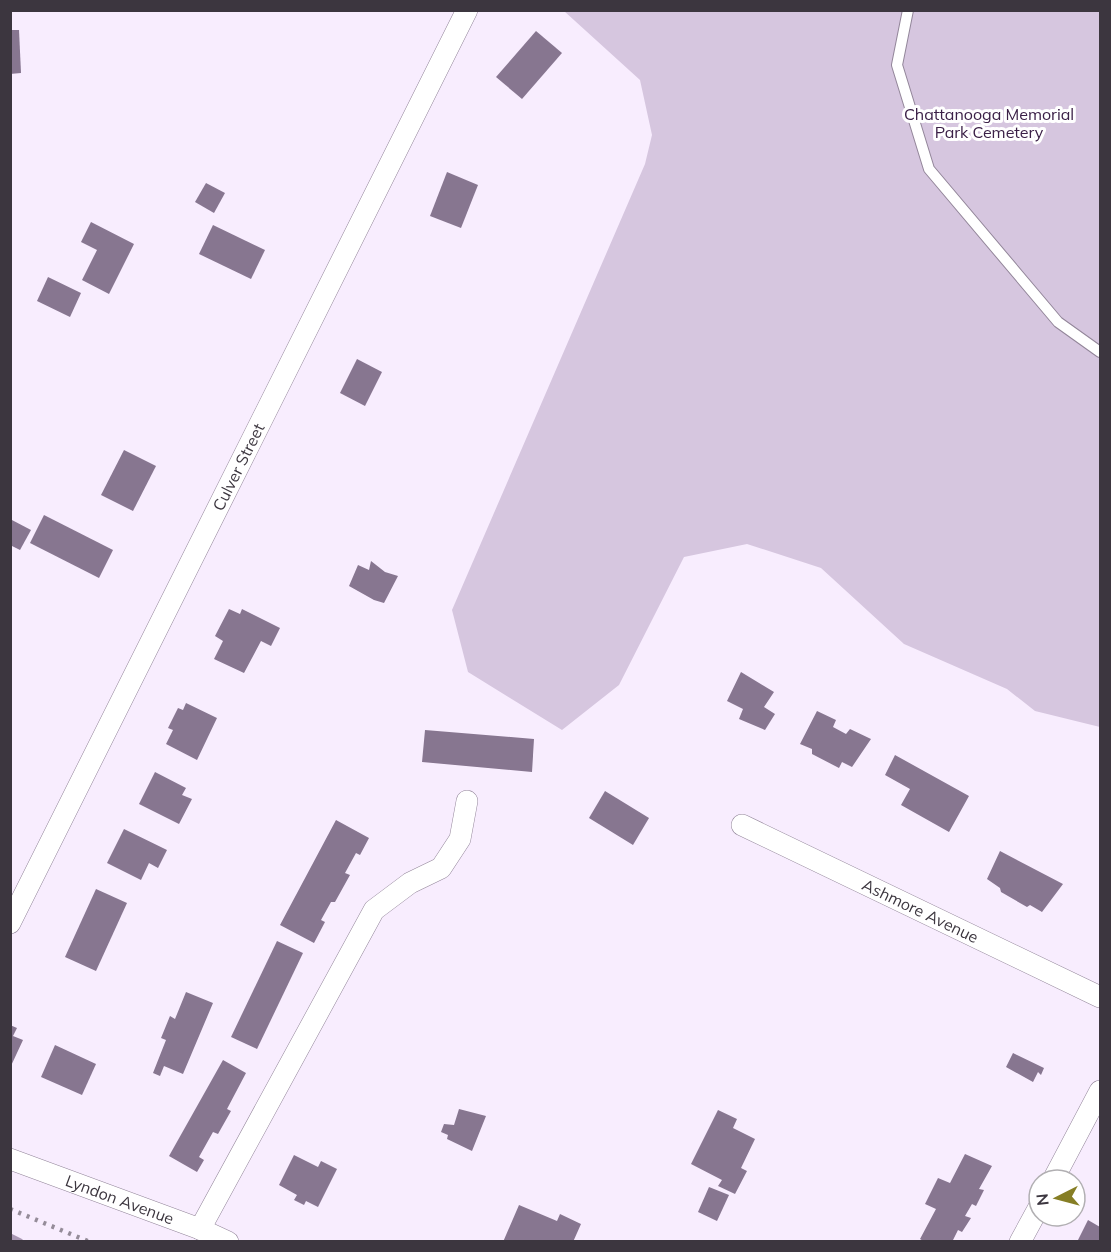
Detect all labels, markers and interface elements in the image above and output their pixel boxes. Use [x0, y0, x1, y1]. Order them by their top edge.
park label: Chattanooga Memorial Park Cemetery [904, 104, 1074, 142]
street label: Culver Street [208, 420, 269, 514]
street label: Ashmore Avenue [859, 874, 982, 947]
north arrow [1027, 1168, 1087, 1228]
street label: Lyndon Avenue [63, 1170, 177, 1229]
text: N [1032, 1193, 1053, 1207]

